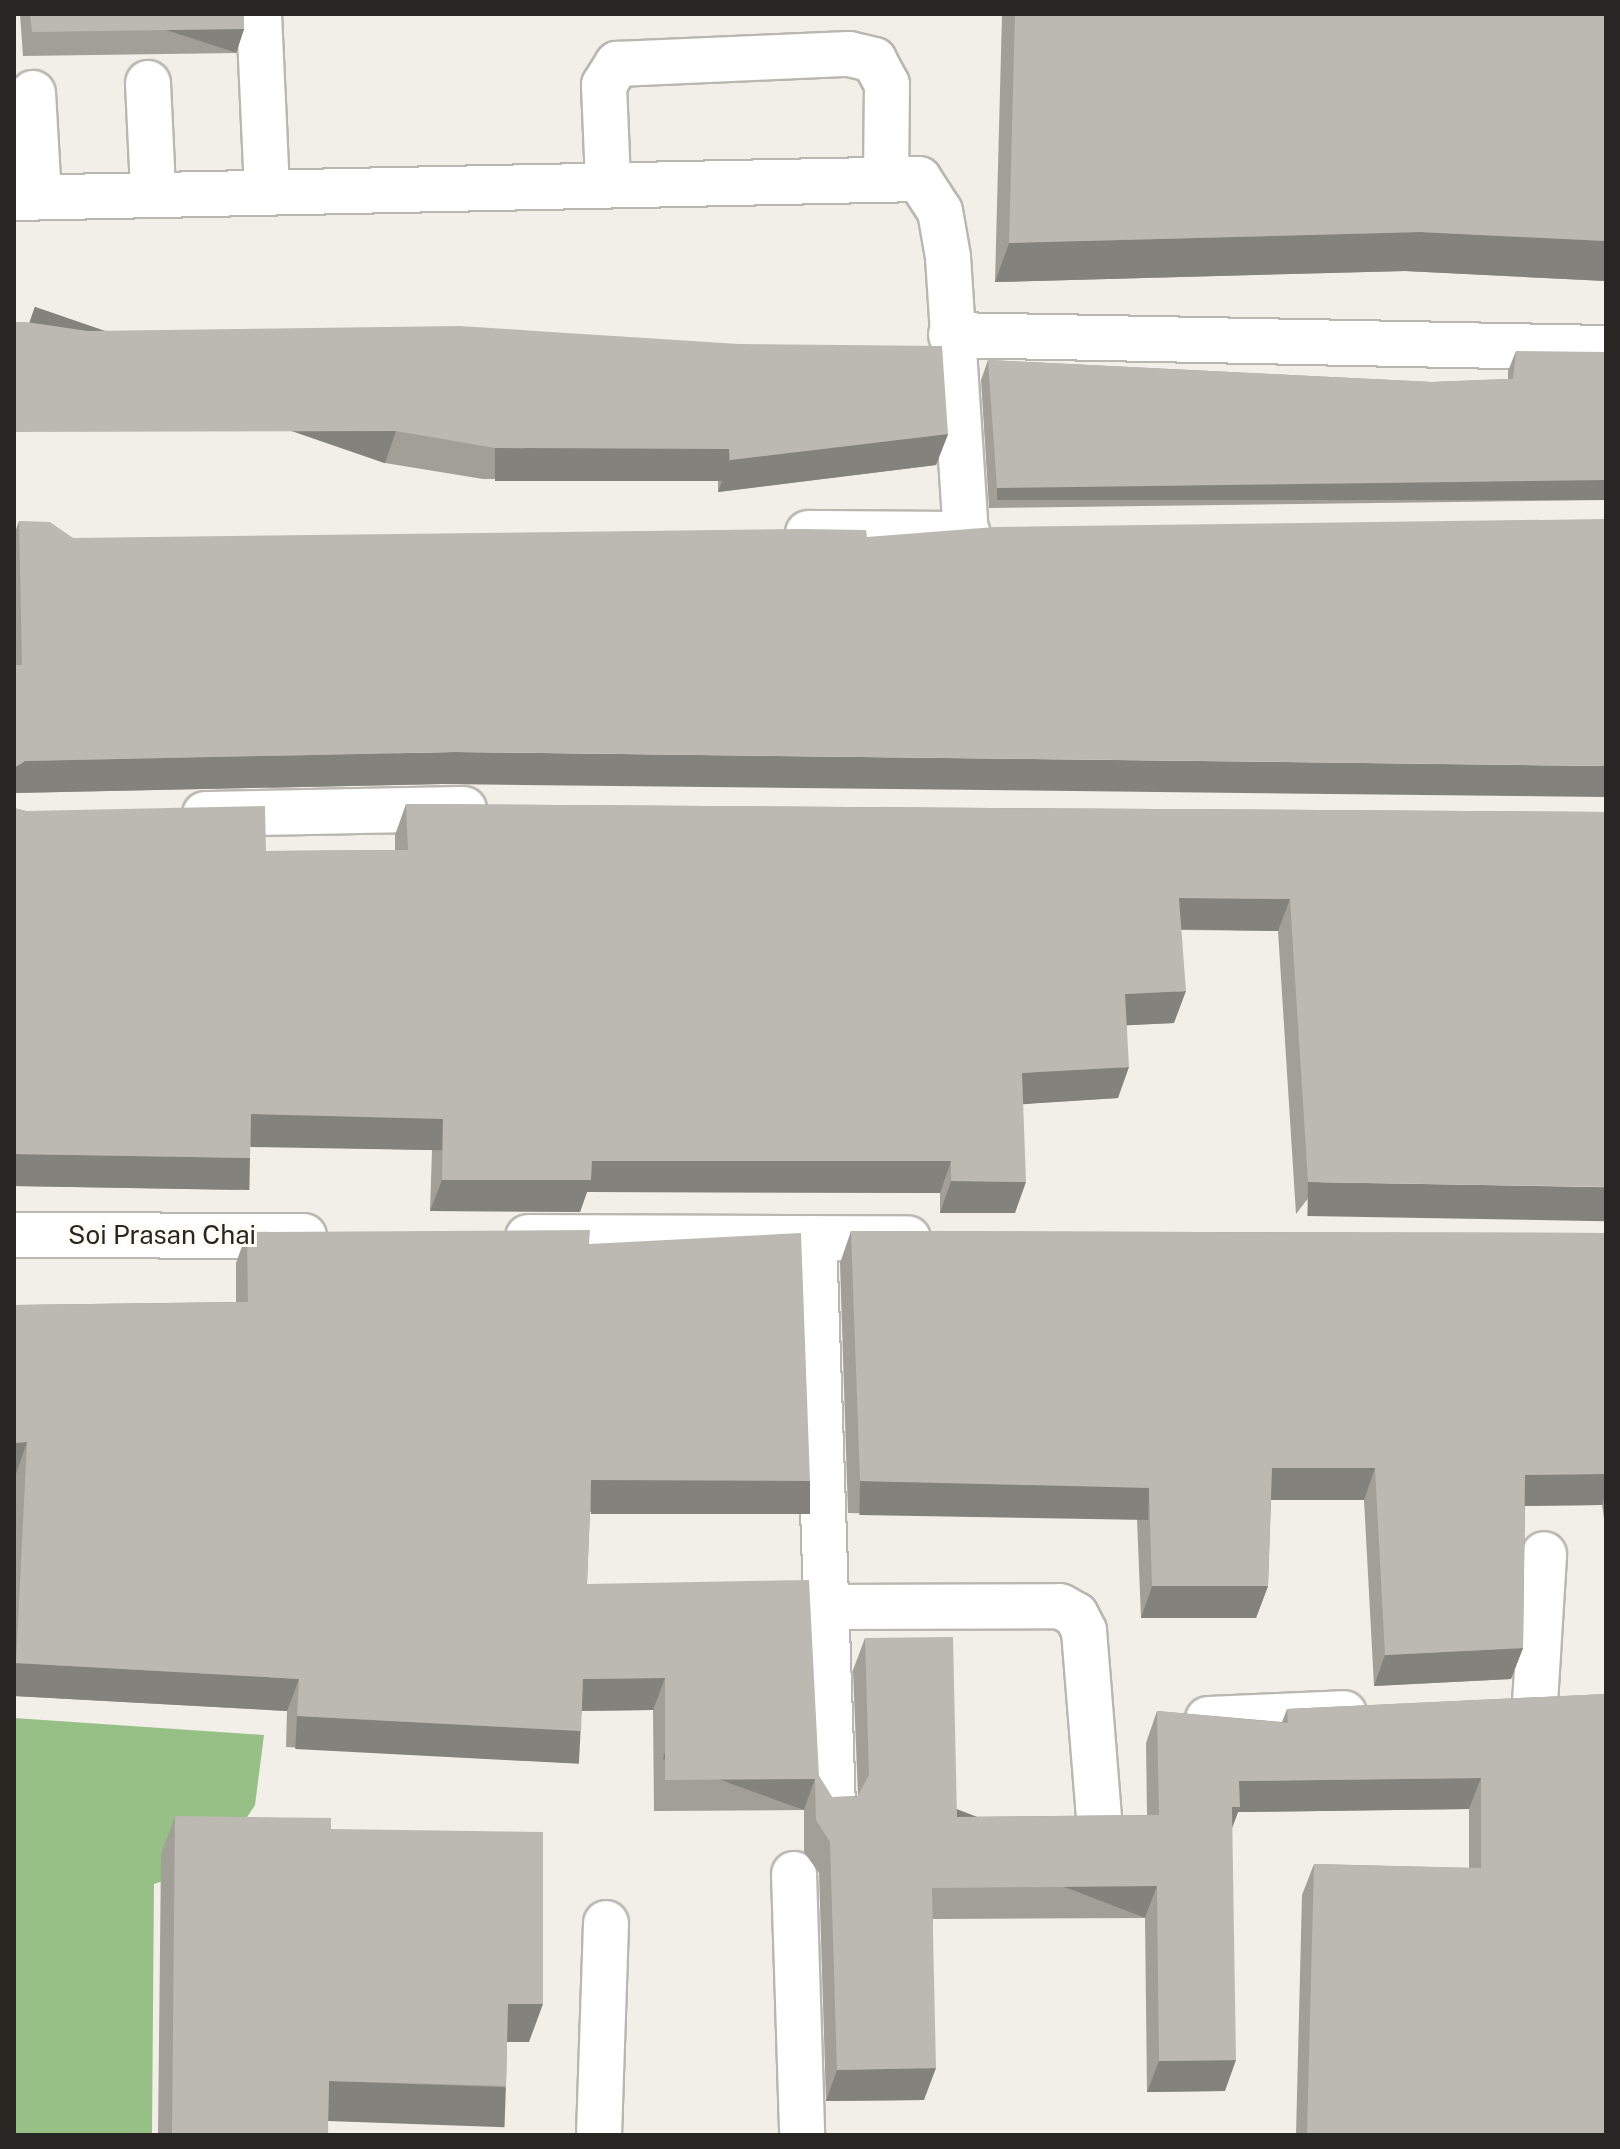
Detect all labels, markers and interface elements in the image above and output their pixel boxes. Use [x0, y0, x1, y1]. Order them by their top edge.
street label: Soi Prasan Chai [68, 1219, 256, 1251]

